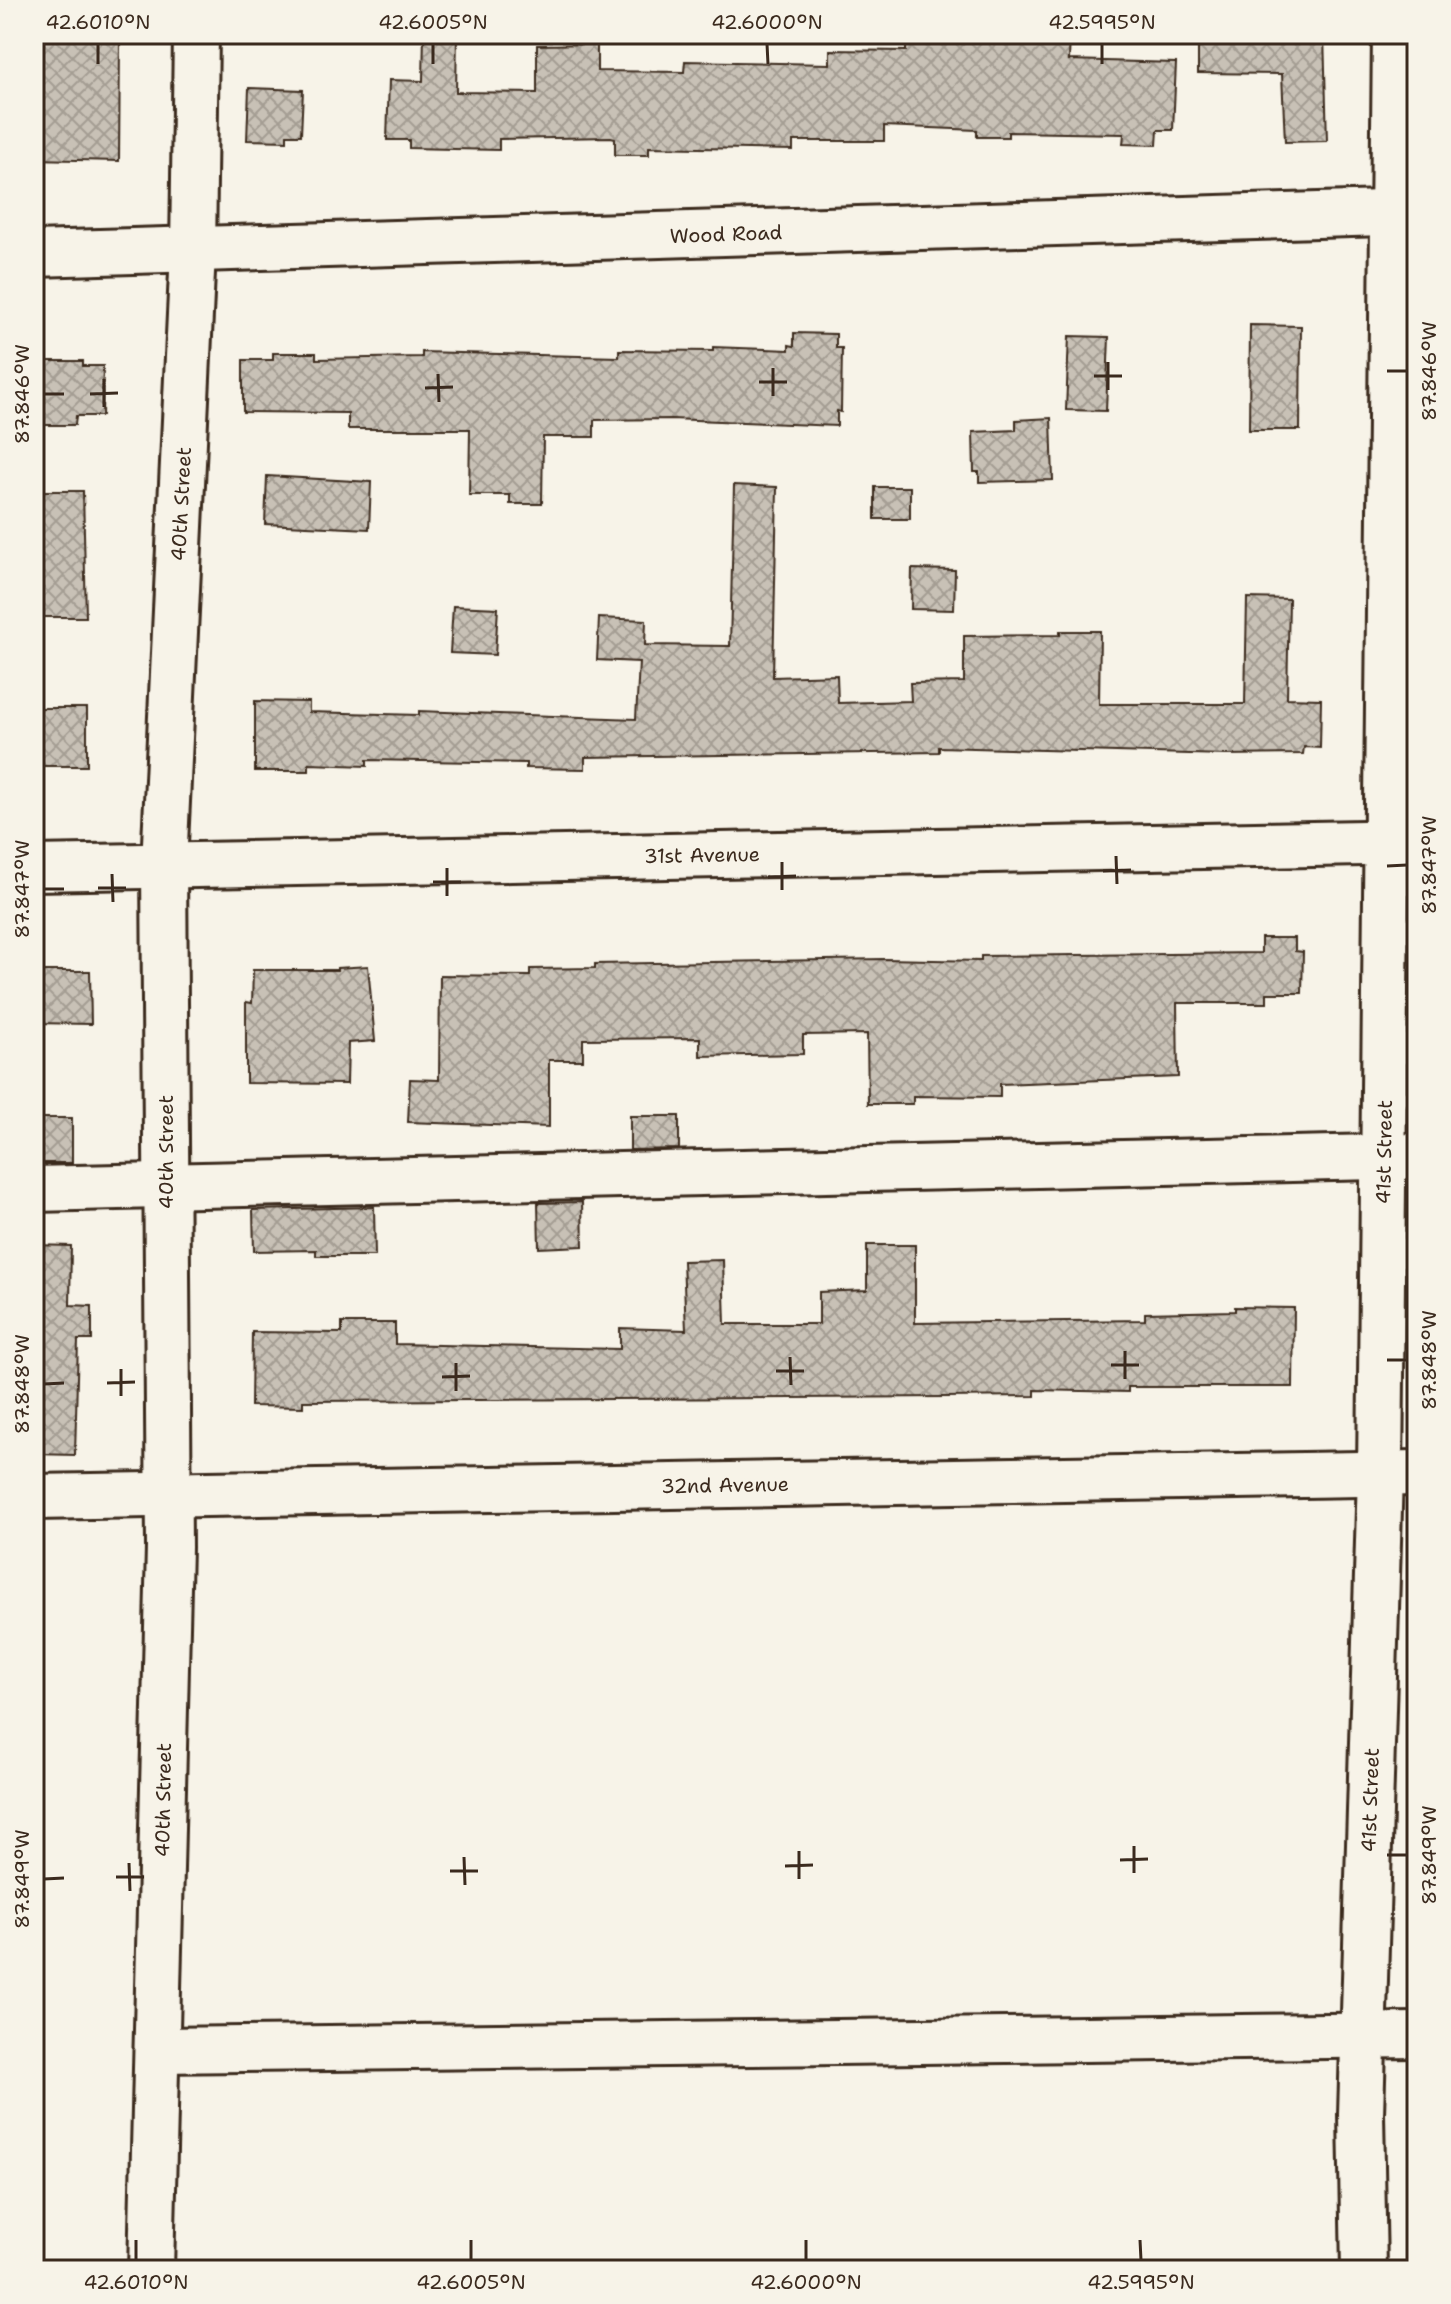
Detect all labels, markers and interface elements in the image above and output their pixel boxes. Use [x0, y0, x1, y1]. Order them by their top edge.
text: 42.6010°N [45, 9, 151, 35]
text: 42.6005°N [378, 9, 488, 35]
text: 42.6000°N [711, 9, 823, 35]
text: 42.5995°N [1048, 9, 1156, 35]
street label: Wood Road [669, 219, 783, 249]
text: 87.846°W [1416, 321, 1442, 421]
text: 87.846°W [9, 344, 35, 444]
street label: 40th Street [165, 446, 197, 562]
text: 87.847°W [1416, 816, 1442, 914]
text: 87.847°W [9, 840, 35, 938]
street label: 31st Avenue [644, 841, 760, 869]
street label: 40th Street [153, 1095, 179, 1209]
street label: 41st Street [1370, 1100, 1398, 1204]
text: 87.848°W [1416, 1310, 1442, 1410]
text: 87.848°W [9, 1334, 35, 1434]
street label: 32nd Avenue [661, 1471, 789, 1499]
street label: 40th Street [149, 1743, 177, 1857]
street label: 41st Street [1355, 1747, 1385, 1853]
text: 87.849°W [1416, 1805, 1442, 1905]
text: 87.849°W [9, 1829, 35, 1929]
text: 42.6010°N [83, 2269, 189, 2295]
text: 42.6005°N [416, 2269, 526, 2295]
text: 42.6000°N [750, 2269, 862, 2295]
text: 42.5995°N [1087, 2269, 1195, 2295]

